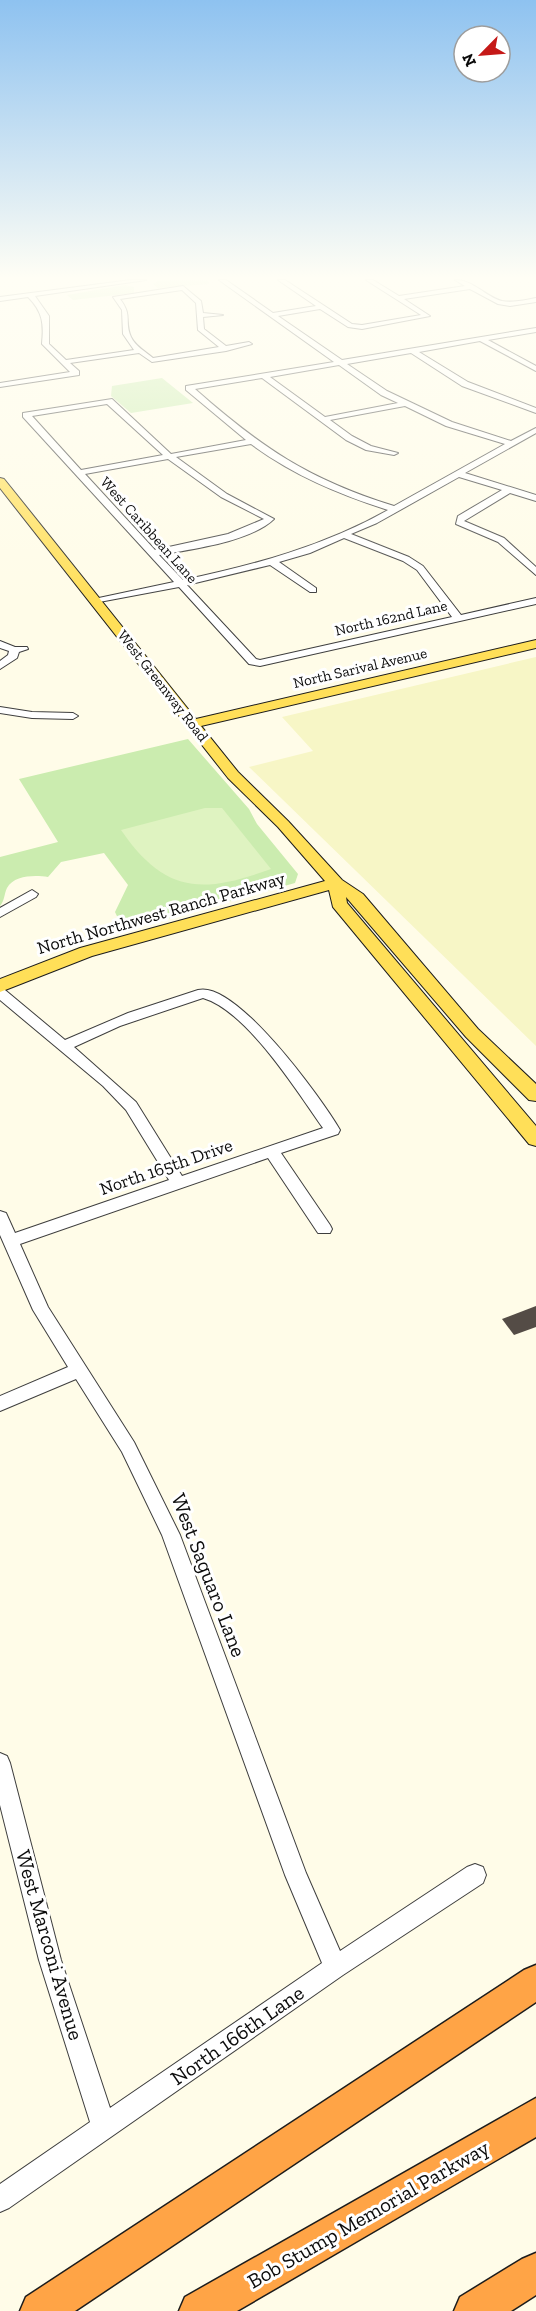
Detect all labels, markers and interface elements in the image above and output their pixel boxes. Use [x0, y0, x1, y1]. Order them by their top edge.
north arrow [452, 24, 512, 84]
text: N [458, 51, 480, 70]
street label: West Caribbean Lane [97, 473, 201, 587]
street label: North 162nd Lane [333, 596, 449, 640]
street label: West Greenway Road [114, 627, 213, 746]
street label: North Sarival Avenue [291, 644, 429, 692]
street label: North Northwest Ranch Parkway [35, 867, 288, 959]
street label: North 165th Drive [97, 1134, 235, 1200]
street label: West Saguaro Lane [166, 1490, 252, 1660]
street label: West Marconi Avenue [11, 1847, 89, 2043]
street label: North 166th Lane [166, 1980, 308, 2090]
street label: Bob Stump Memorial Parkway [243, 2134, 493, 2294]

